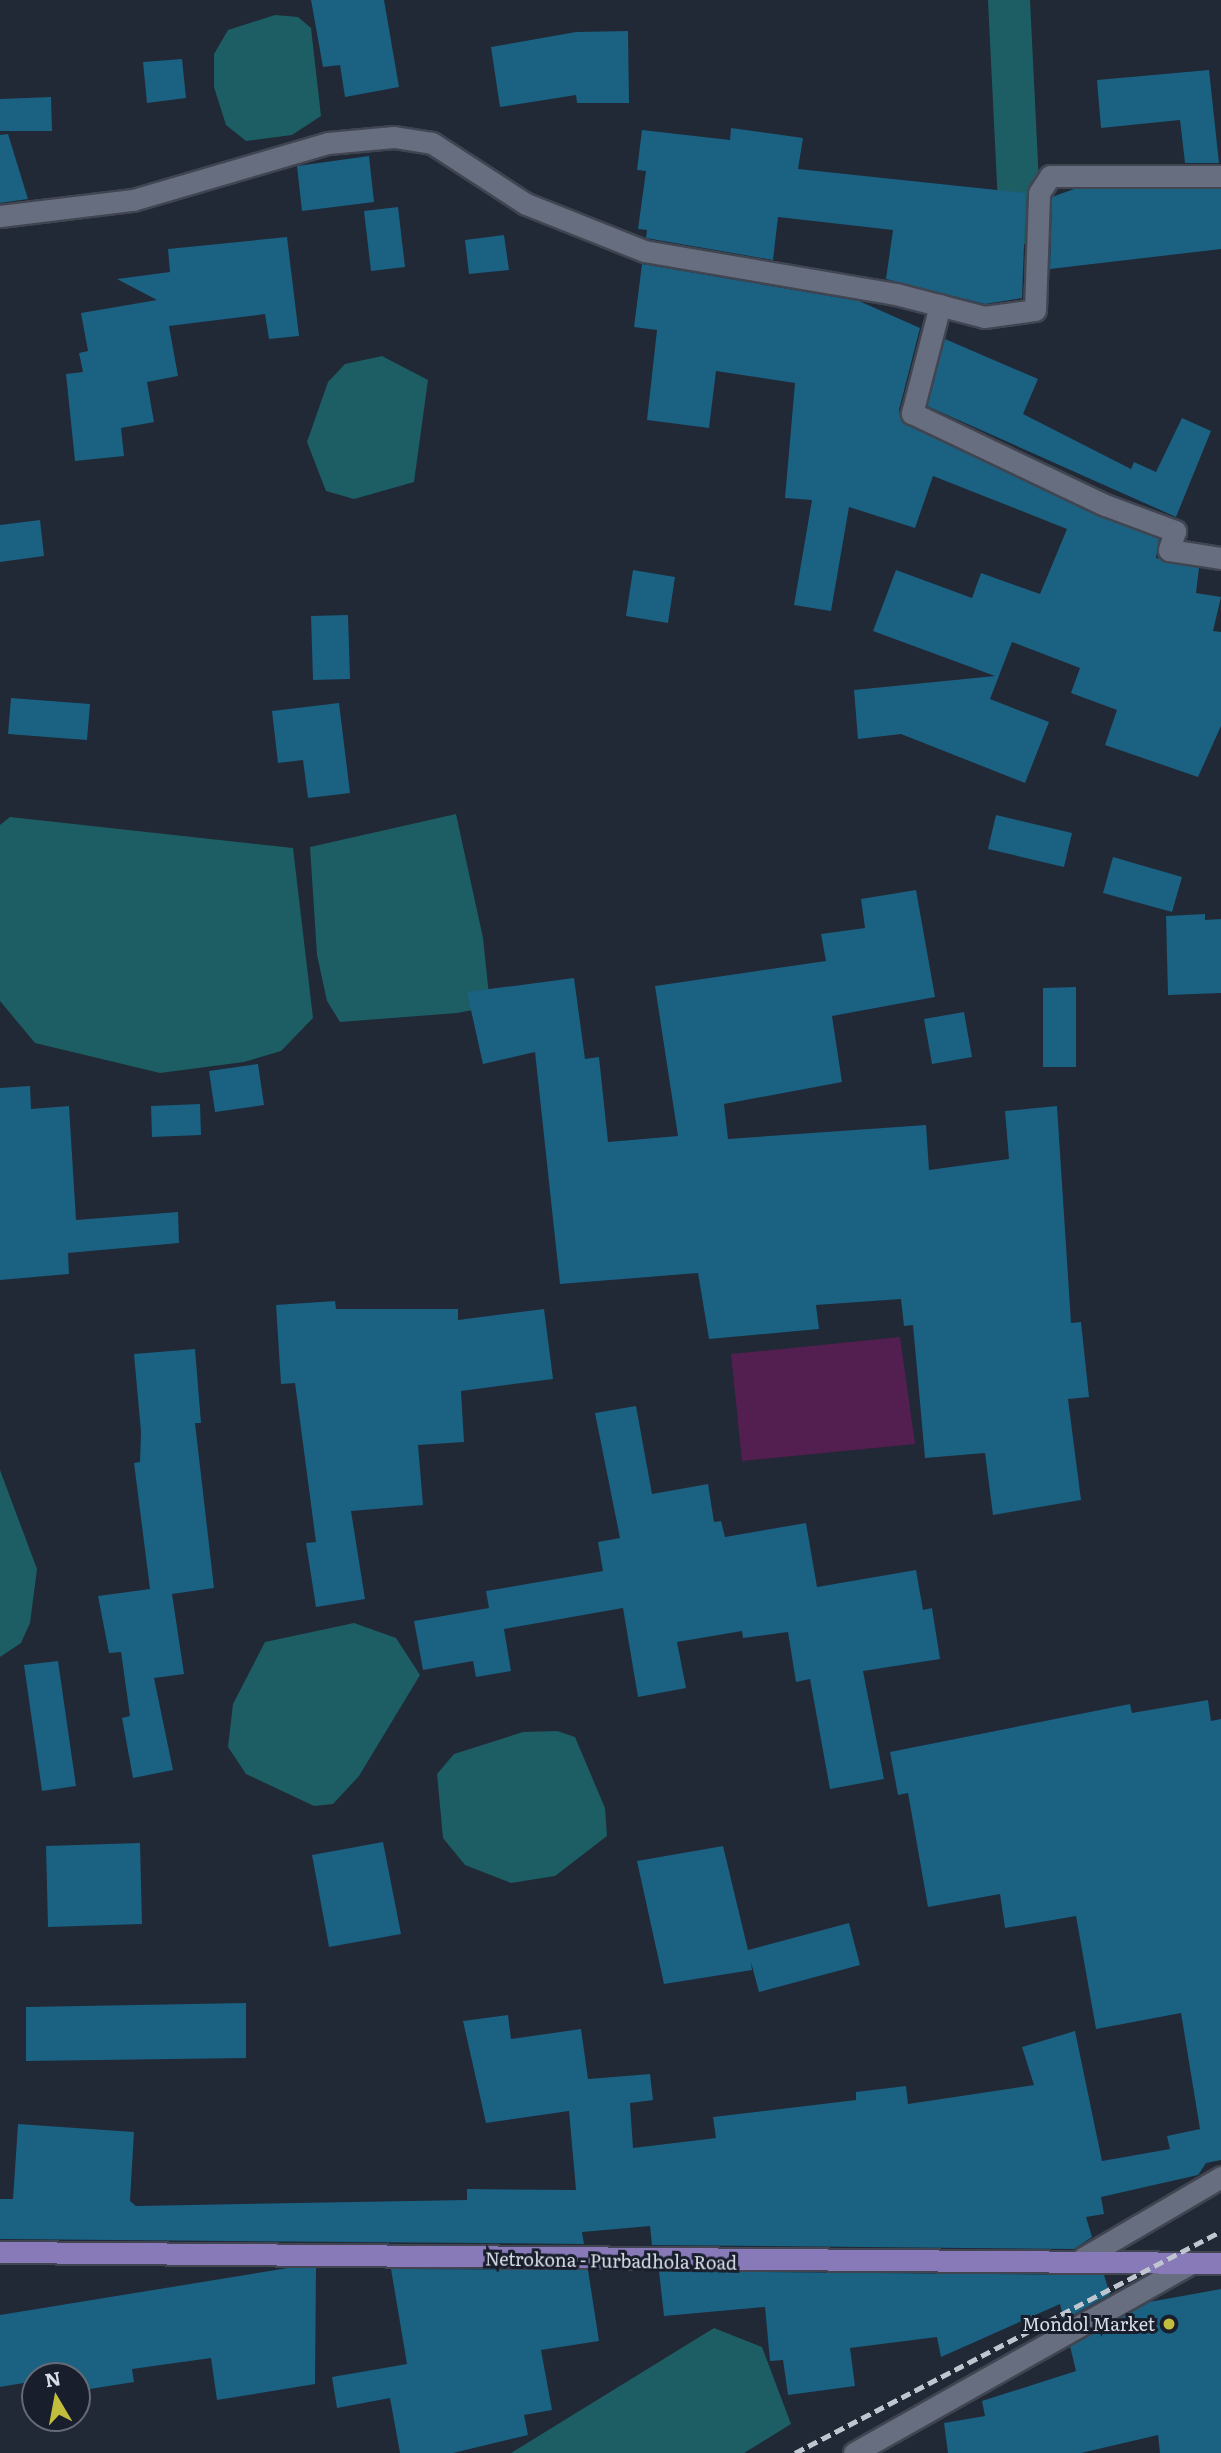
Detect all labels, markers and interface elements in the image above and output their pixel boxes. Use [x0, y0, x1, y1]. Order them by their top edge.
street label: Netrokona - Purbadhola Road [485, 2248, 737, 2274]
place label: Mondol Market [1022, 2313, 1155, 2335]
marker: Mondol Market [1161, 2316, 1177, 2332]
north arrow [21, 2362, 91, 2432]
text: N [42, 2363, 63, 2393]

